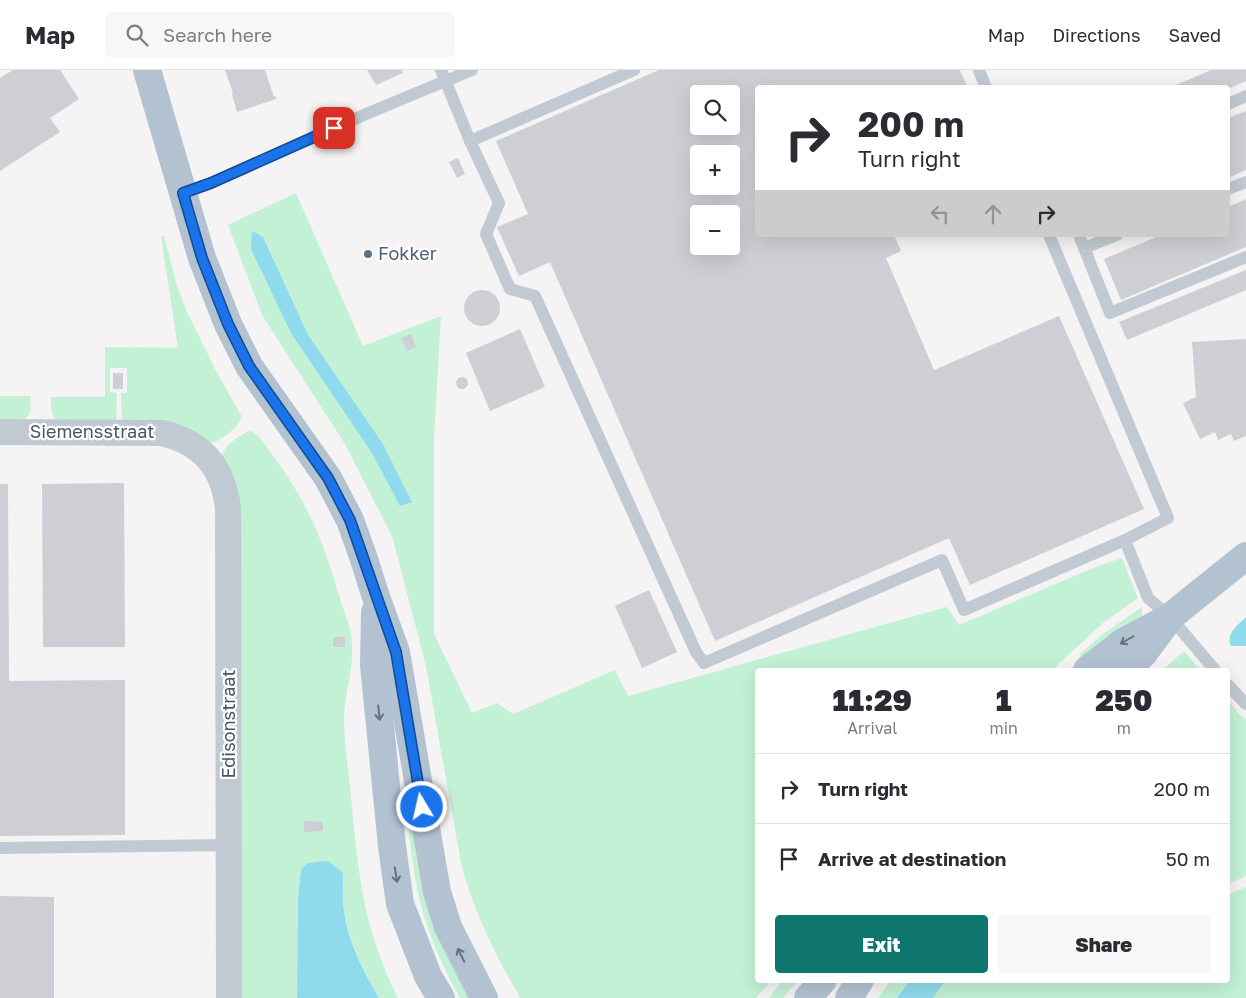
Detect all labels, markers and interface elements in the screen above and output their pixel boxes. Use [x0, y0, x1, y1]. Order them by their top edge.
search box [105, 12, 455, 57]
text: Map [25, 20, 75, 49]
icon: search [123, 21, 151, 49]
text: Search here [163, 23, 272, 46]
text: Map [988, 24, 1024, 46]
text: Directions [1052, 24, 1140, 46]
text: Saved [1168, 24, 1221, 46]
map controls [690, 85, 740, 255]
button: search [690, 85, 740, 135]
text: 200 m [858, 103, 964, 145]
icon: right [775, 105, 840, 170]
pin [313, 107, 355, 149]
icon: arrive [320, 114, 348, 142]
button: + [690, 145, 740, 195]
text: Turn right [858, 145, 961, 172]
icon: left [926, 200, 954, 228]
icon: ahead [979, 200, 1007, 228]
icon: right [1032, 200, 1060, 228]
button: − [690, 205, 740, 255]
place label: Fokker [378, 242, 437, 264]
marker: Fokker [362, 248, 374, 260]
street label: Siemensstraat [30, 420, 154, 442]
one-way arrow [1121, 635, 1135, 645]
street label: Edisonstraat [217, 669, 239, 779]
text: 11:29 [832, 682, 912, 718]
text: 1 [996, 682, 1012, 718]
text: 250 [1095, 682, 1153, 718]
one-way arrow [374, 705, 384, 721]
text: Arrival [847, 718, 897, 738]
text: min [990, 718, 1018, 738]
text: m [1117, 718, 1131, 738]
icon: right [775, 775, 803, 803]
text: Turn right [818, 777, 908, 800]
text: 200 m [1154, 777, 1210, 800]
position arrow [395, 780, 447, 832]
icon: arrive [775, 845, 803, 873]
text: Arrive at destination [818, 847, 1006, 870]
text: 50 m [1166, 847, 1210, 870]
one-way arrow [391, 866, 401, 882]
button: Exit [775, 915, 988, 973]
button: Share [998, 915, 1210, 973]
one-way arrow [456, 948, 465, 963]

